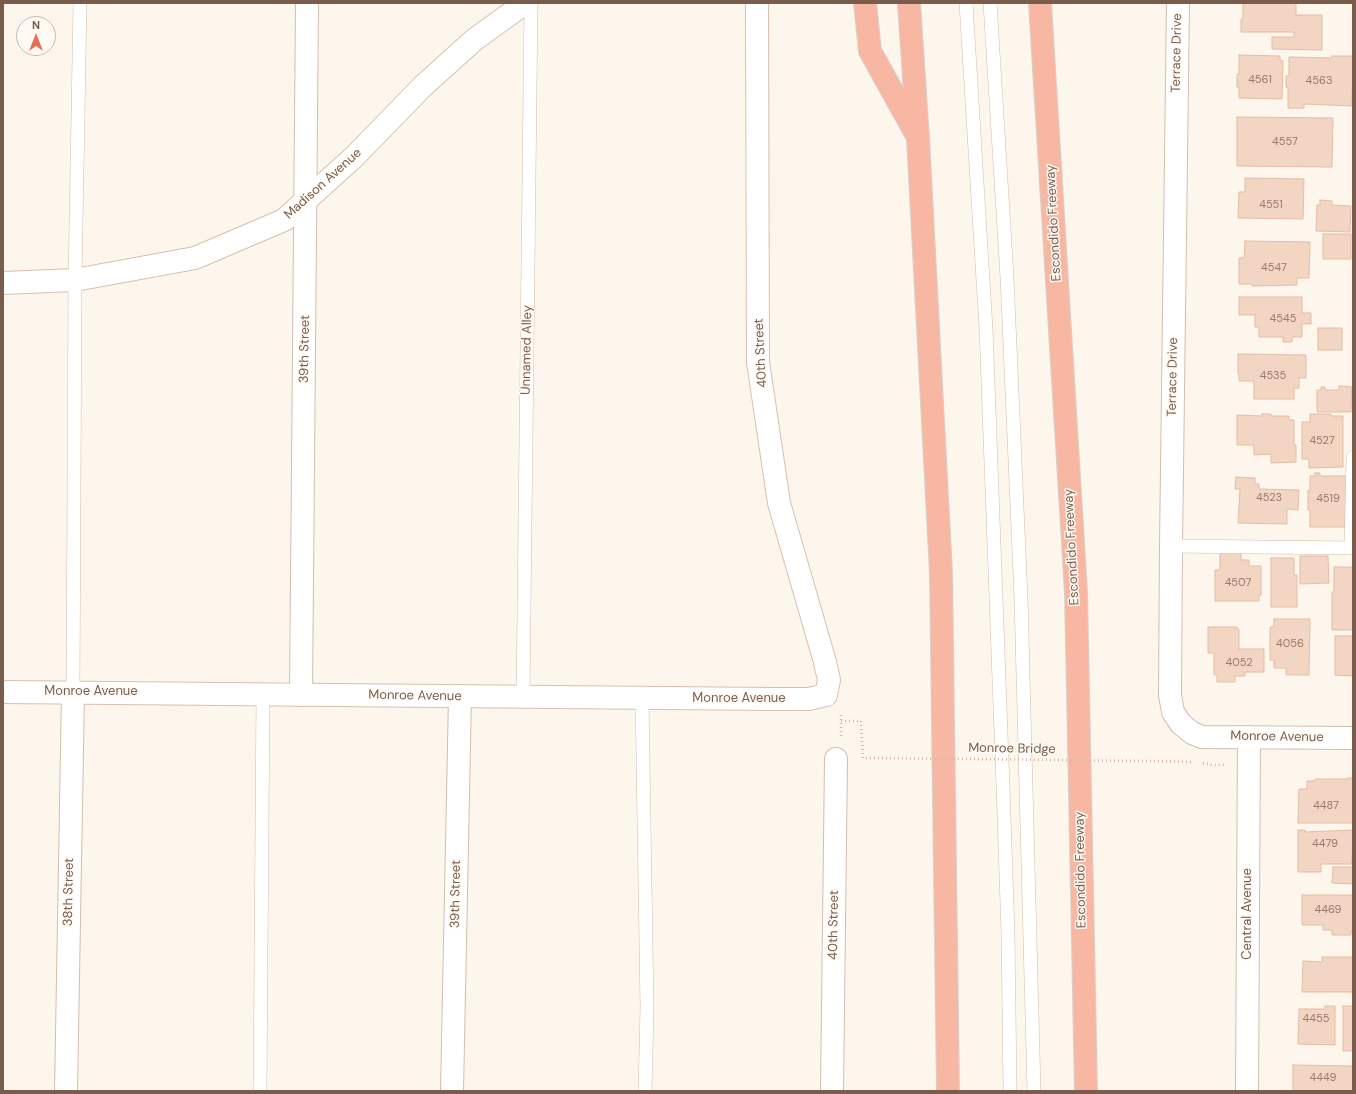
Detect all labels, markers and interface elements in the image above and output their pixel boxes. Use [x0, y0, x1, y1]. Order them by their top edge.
street label: Terrace Drive [1169, 13, 1185, 93]
north arrow [16, 16, 56, 56]
text: N [32, 18, 40, 32]
house number: 4561 [1248, 73, 1272, 87]
house number: 4563 [1306, 74, 1332, 88]
house number: 4557 [1272, 135, 1298, 149]
street label: Madison Avenue [281, 145, 365, 223]
street label: Escondido Freeway [1043, 164, 1065, 282]
house number: 4551 [1259, 198, 1283, 212]
house number: 4547 [1261, 261, 1287, 275]
street label: Unnamed Alley [518, 305, 536, 395]
house number: 4545 [1270, 312, 1296, 326]
street label: 39th Street [297, 315, 313, 383]
street label: 40th Street [751, 318, 771, 388]
street label: Terrace Drive [1165, 337, 1181, 417]
house number: 4535 [1260, 369, 1286, 383]
house number: 4527 [1309, 434, 1335, 448]
street label: Escondido Freeway [1061, 488, 1083, 606]
house number: 4523 [1256, 491, 1282, 505]
house number: 4519 [1316, 492, 1340, 506]
house number: 4507 [1225, 576, 1251, 590]
house number: 4056 [1276, 637, 1304, 651]
house number: 4052 [1225, 656, 1253, 670]
street label: Monroe Avenue [44, 684, 138, 700]
street label: Monroe Avenue [368, 687, 462, 705]
street label: Monroe Avenue [692, 691, 786, 707]
street label: Monroe Avenue [1230, 728, 1324, 746]
street label: Monroe Bridge [968, 740, 1056, 758]
house number: 4487 [1313, 799, 1339, 813]
street label: Escondido Freeway [1072, 811, 1090, 929]
house number: 4479 [1312, 837, 1338, 851]
street label: 38th Street [61, 858, 77, 926]
street label: 39th Street [448, 860, 464, 928]
street label: Central Avenue [1240, 868, 1256, 960]
street label: 40th Street [826, 890, 842, 960]
house number: 4469 [1315, 903, 1341, 917]
house number: 4455 [1303, 1012, 1329, 1026]
house number: 4449 [1310, 1071, 1336, 1085]

